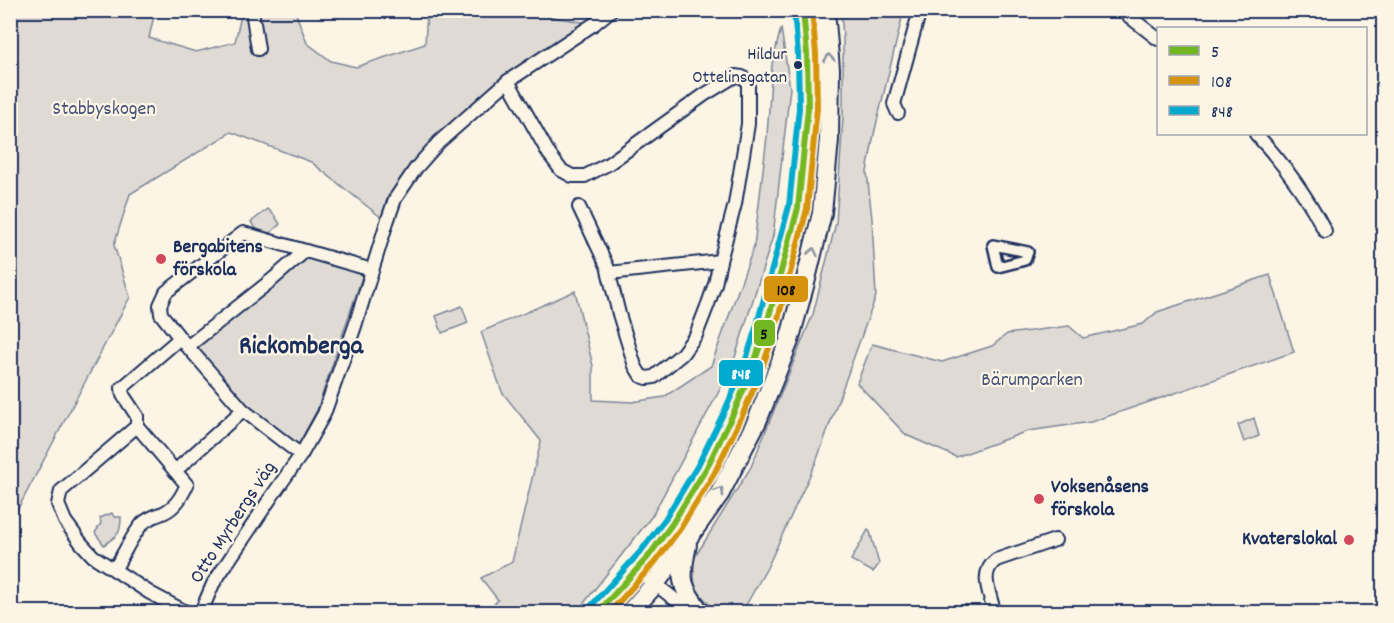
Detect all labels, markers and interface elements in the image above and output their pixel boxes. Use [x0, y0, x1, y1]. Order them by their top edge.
legend [1157, 27, 1367, 135]
text: 5 [1211, 41, 1219, 66]
place label: Hildur Ottelinsgatan [692, 43, 787, 91]
one-way arrow [823, 54, 836, 63]
marker: Hildur Ottelinsgatan [792, 59, 804, 71]
text: 108 [1211, 71, 1232, 96]
park label: Stabbyskogen [52, 96, 156, 124]
text: 848 [1211, 101, 1233, 126]
place label: Bergabitens förskola [172, 234, 263, 285]
one-way arrow [806, 247, 819, 257]
marker: Bergabitens förskola [154, 252, 168, 266]
line badge: 108 [763, 275, 809, 303]
text: 108 [777, 280, 796, 303]
line badge: 5 [753, 319, 776, 347]
text: 5 [760, 324, 768, 347]
district label: Rickomberga [239, 329, 364, 366]
line badge: 848 [718, 359, 764, 387]
text: 848 [731, 364, 751, 387]
park label: Bärumparken [981, 367, 1083, 395]
street label: Otto Myrbergs väg [184, 456, 284, 590]
place label: Voksenåsens förskola [1050, 474, 1149, 525]
one-way arrow [713, 487, 725, 497]
marker: Voksenåsens förskola [1032, 492, 1046, 506]
place label: Kvaterslokal [1242, 526, 1337, 554]
marker: Kvaterslokal [1342, 533, 1356, 547]

